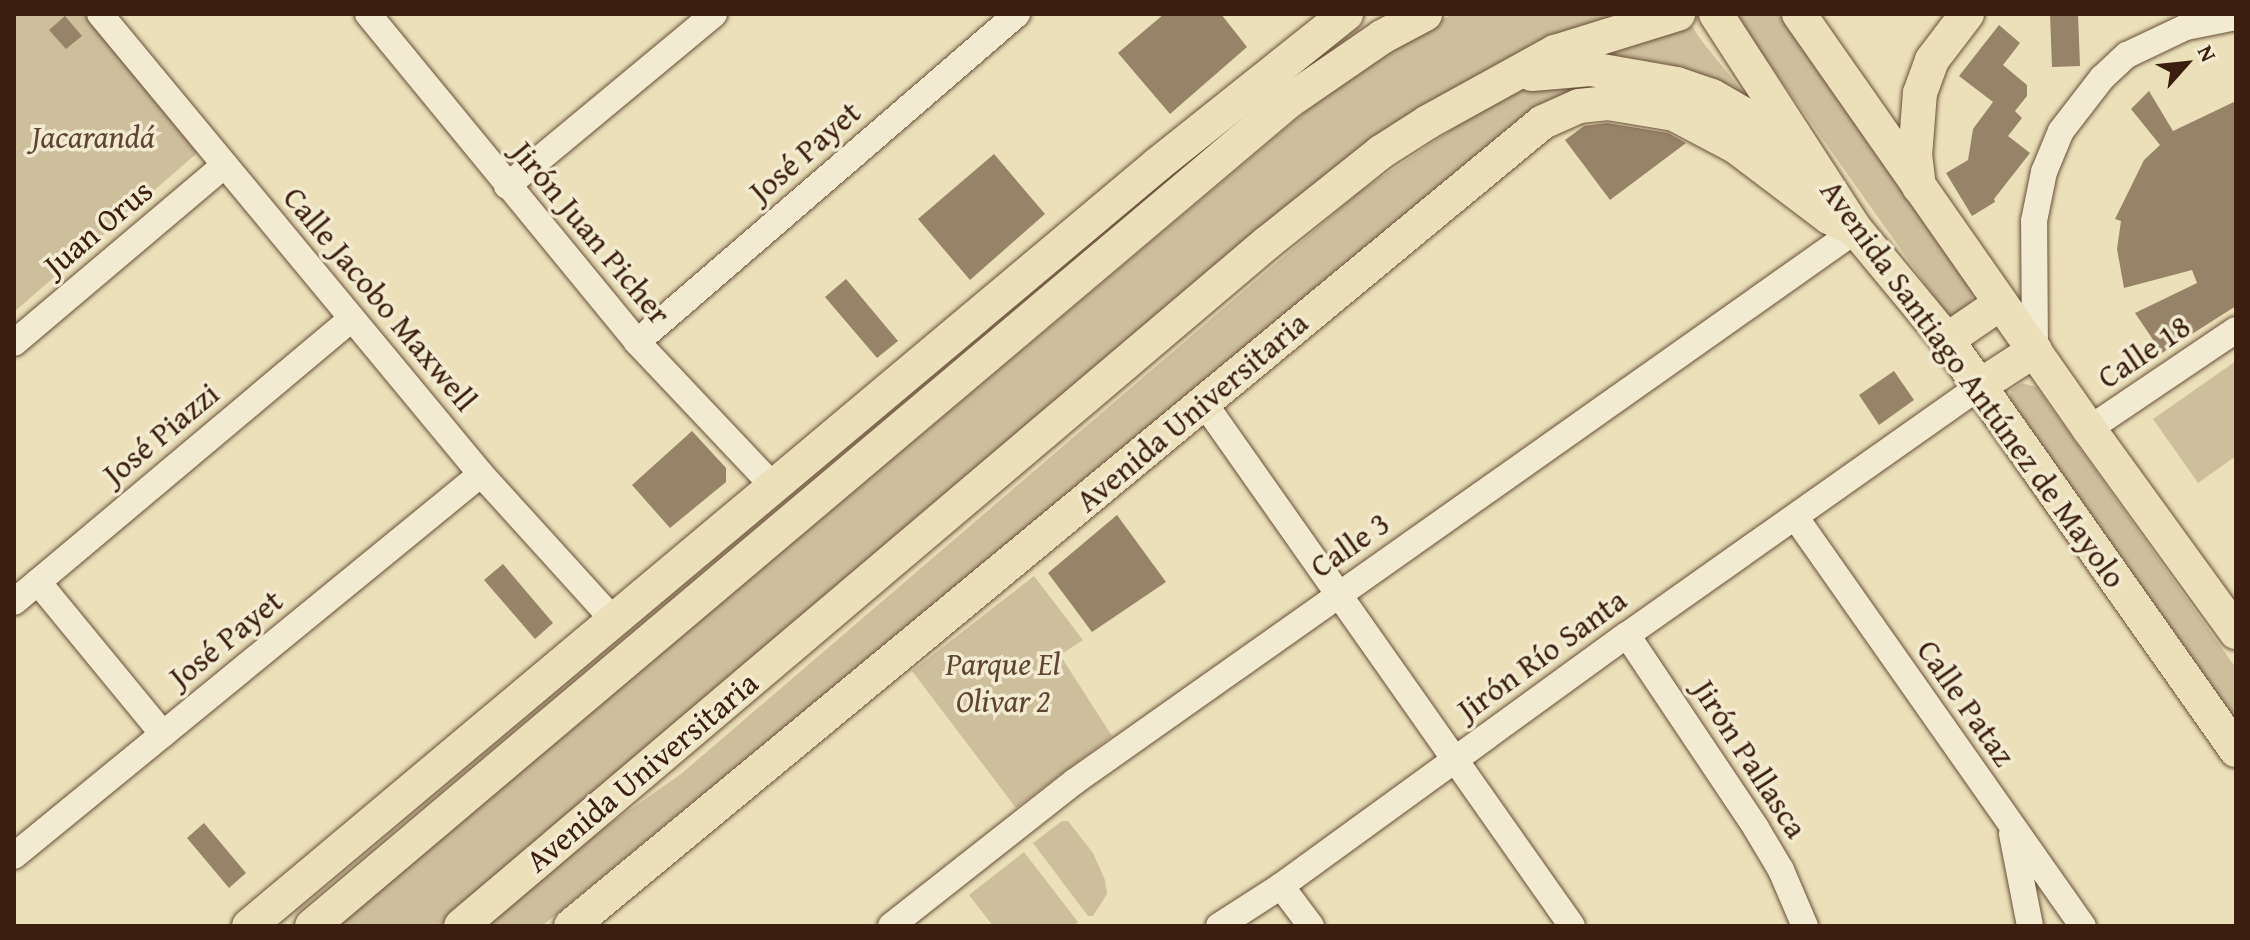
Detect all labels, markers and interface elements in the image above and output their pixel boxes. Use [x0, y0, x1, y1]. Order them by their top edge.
north arrow [2146, 24, 2226, 104]
text: N [2190, 39, 2225, 67]
street label: José Payet [741, 93, 869, 211]
park label: Jacarandá [31, 118, 155, 156]
street label: Jirón Juan Picher [503, 134, 679, 332]
street label: Juan Orus [36, 171, 160, 285]
street label: Avenida Santiago Antúnez de Mayolo [1812, 172, 2134, 596]
street label: Calle Jacobo Maxwell [275, 179, 485, 419]
street label: Avenida Universitaria [1068, 304, 1316, 520]
street label: Calle 18 [2090, 307, 2198, 397]
street label: José Piazzi [95, 374, 227, 494]
street label: Calle 3 [1303, 504, 1397, 586]
street label: Jirón Río Santa [1450, 581, 1634, 729]
street label: José Payet [161, 582, 291, 696]
street label: Calle Pataz [1909, 632, 2023, 774]
park label: Parque El Olivar 2 [946, 646, 1060, 721]
street label: Avenida Universitaria [518, 664, 766, 880]
street label: Jirón Pallasca [1685, 673, 1815, 845]

